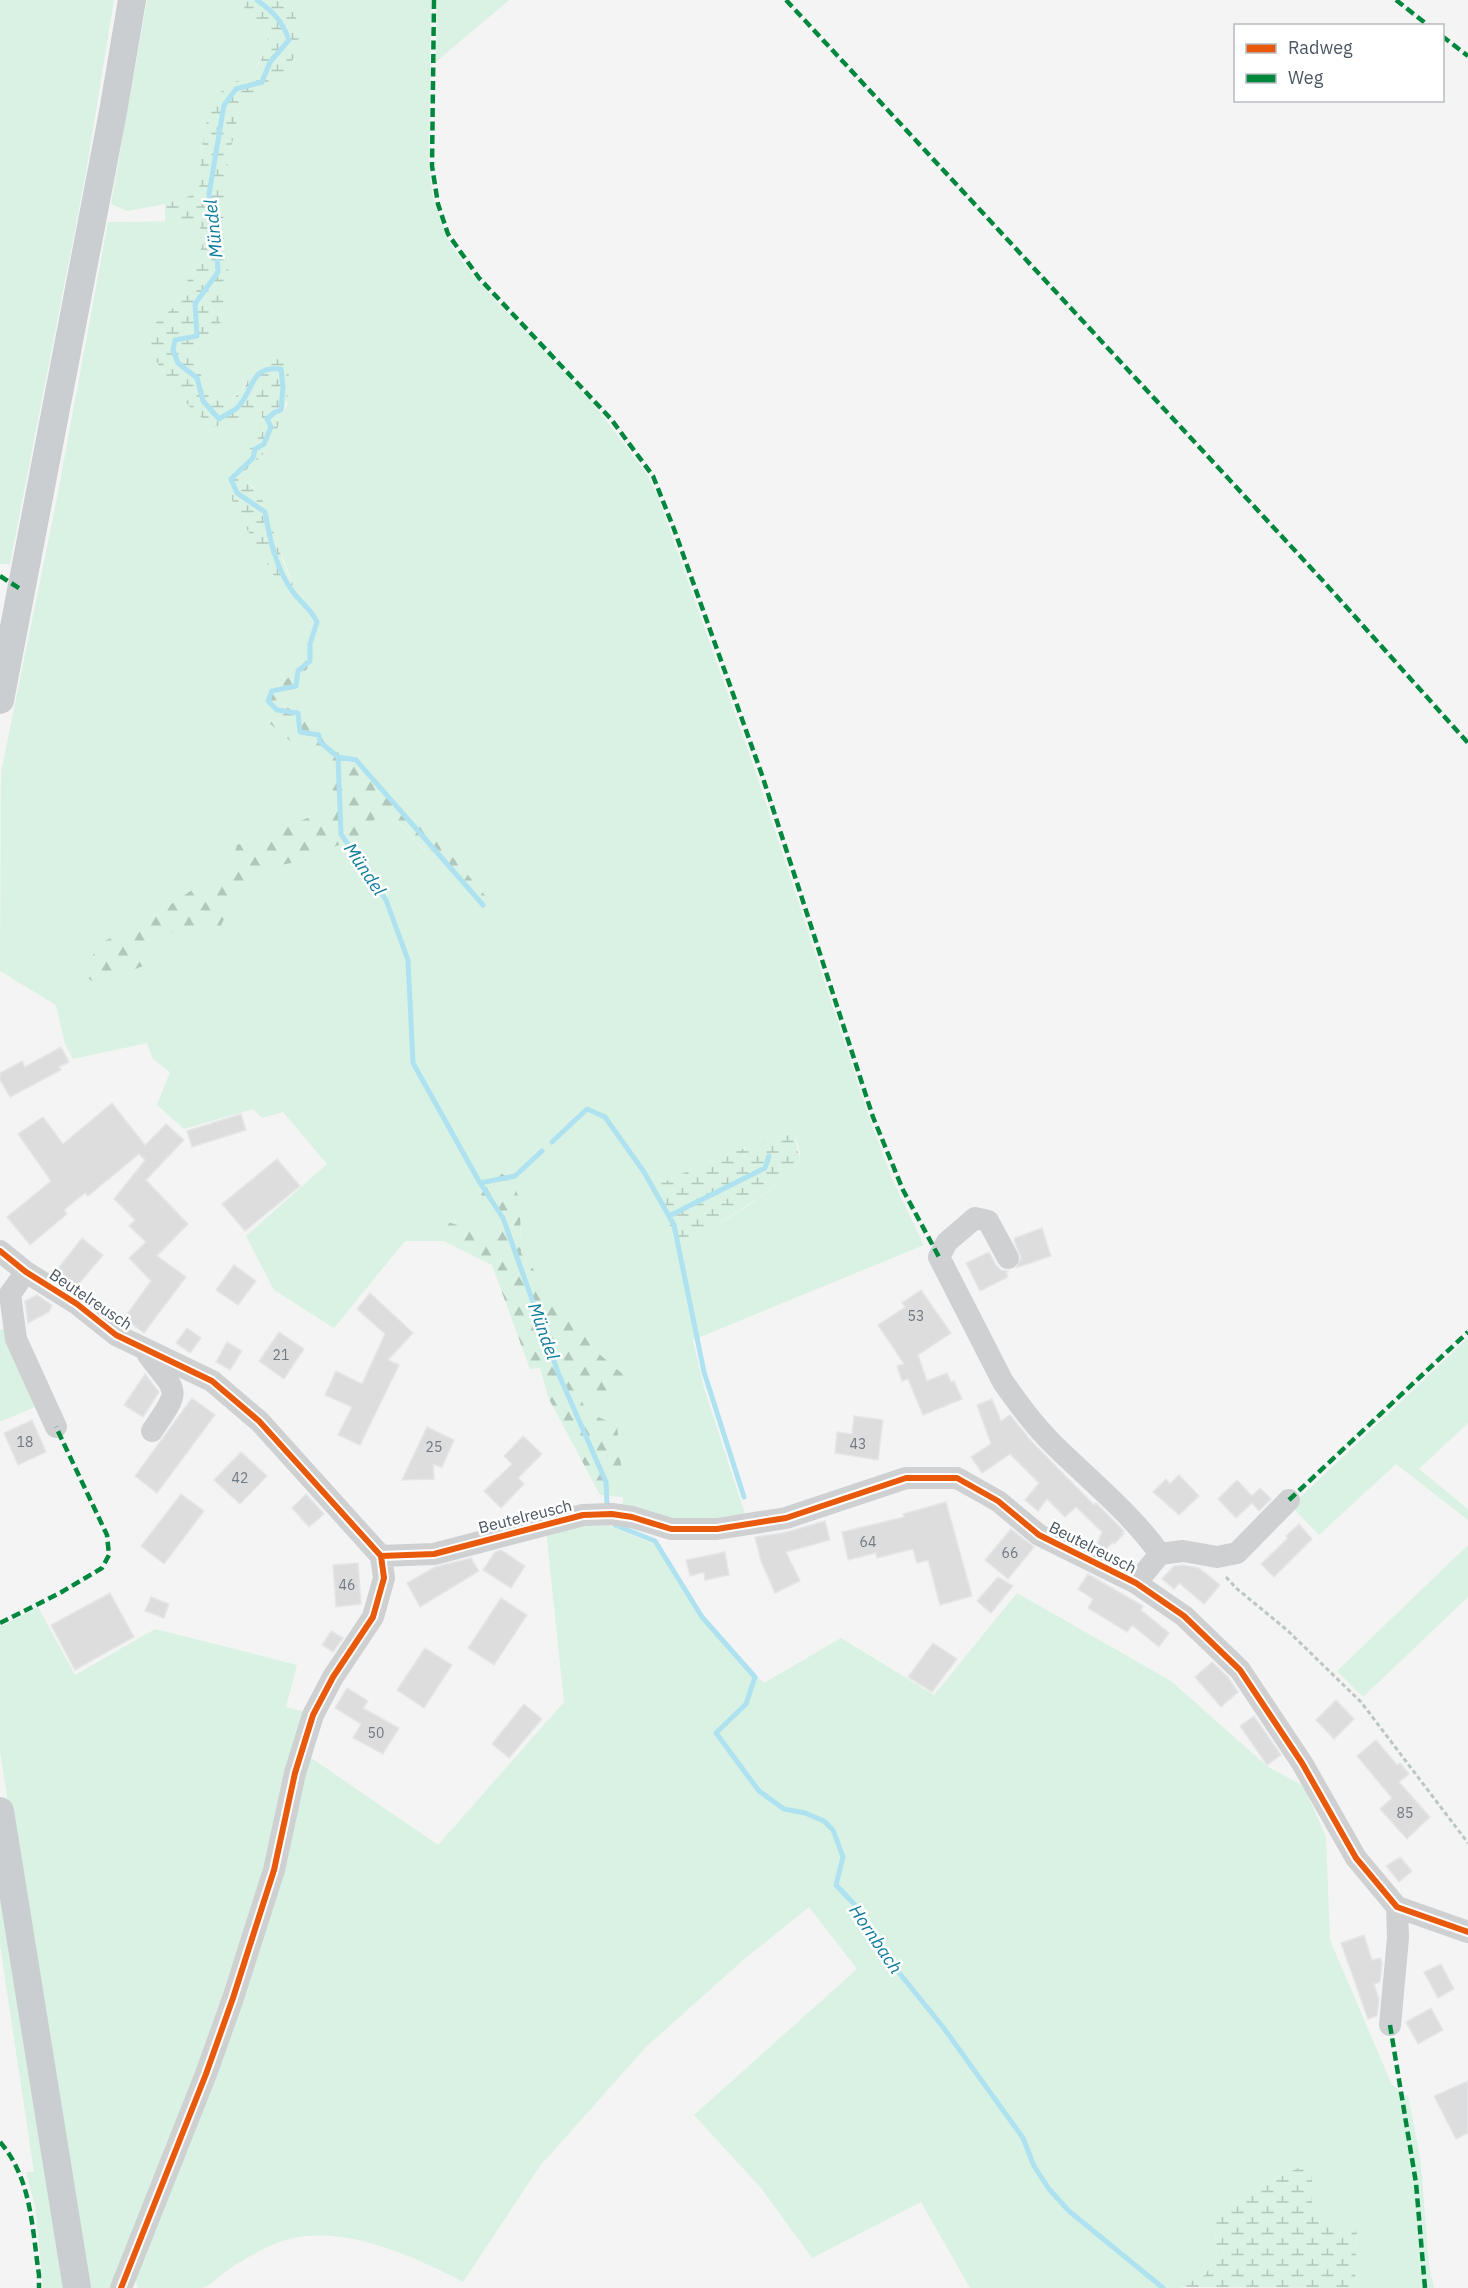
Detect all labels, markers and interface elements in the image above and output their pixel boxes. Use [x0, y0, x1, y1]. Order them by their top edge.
legend [1234, 24, 1444, 102]
text: Radweg [1288, 36, 1353, 59]
text: Weg [1288, 66, 1324, 89]
water label: Mündel [198, 198, 228, 259]
water label: Mündel [339, 838, 391, 900]
street label: Beutelreusch [46, 1264, 136, 1334]
water label: Mündel [523, 1299, 565, 1363]
house number: 53 [908, 1307, 924, 1325]
house number: 21 [273, 1346, 289, 1364]
house number: 18 [17, 1433, 33, 1451]
house number: 43 [850, 1435, 866, 1453]
house number: 25 [426, 1438, 442, 1456]
house number: 42 [232, 1469, 248, 1487]
street label: Beutelreusch [476, 1495, 574, 1537]
street label: Beutelreusch [1046, 1516, 1140, 1578]
house number: 64 [860, 1533, 876, 1551]
house number: 66 [1002, 1544, 1018, 1562]
house number: 46 [339, 1576, 355, 1594]
house number: 50 [368, 1724, 384, 1742]
house number: 85 [1397, 1804, 1413, 1822]
water label: Hornbach [844, 1900, 908, 1978]

